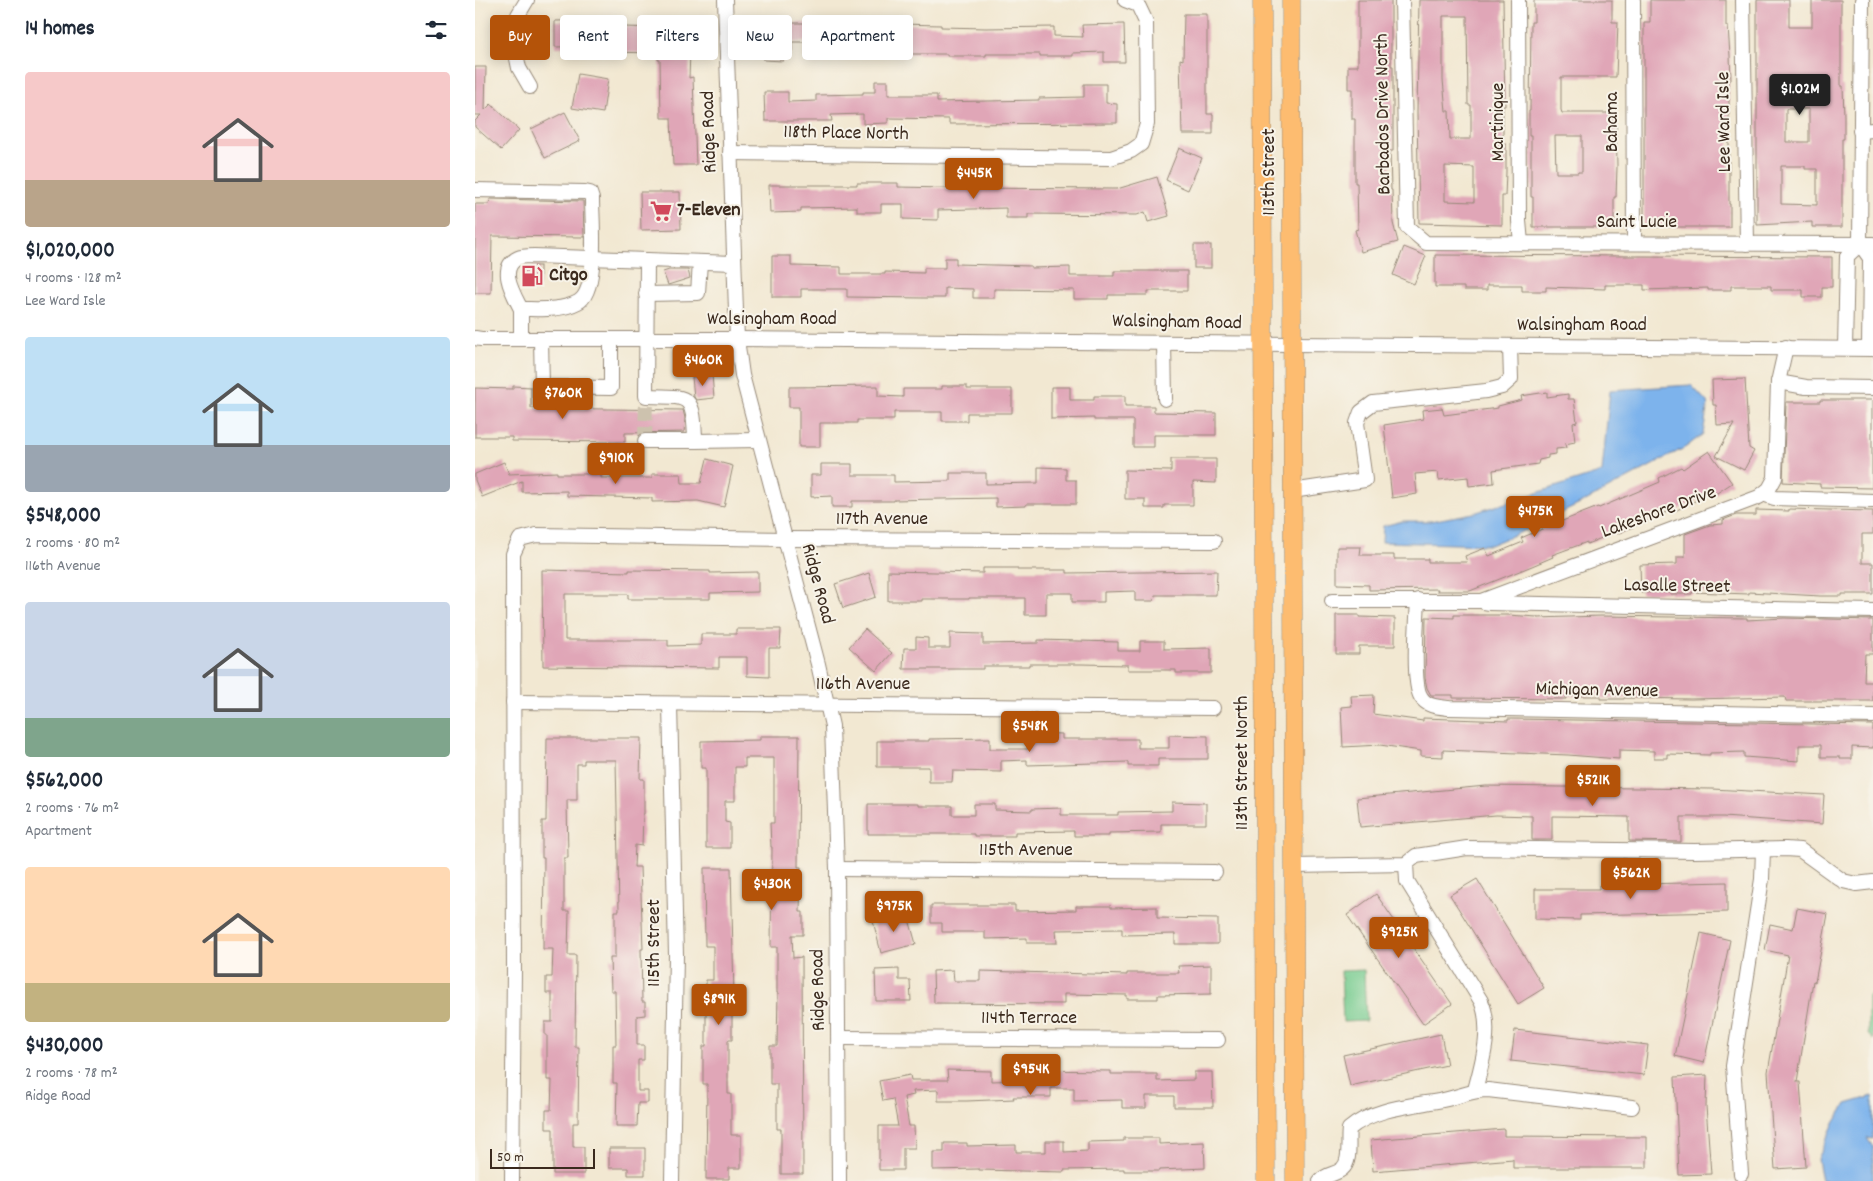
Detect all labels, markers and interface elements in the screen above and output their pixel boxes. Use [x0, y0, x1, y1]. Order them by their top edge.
text: 14 homes [25, 15, 95, 45]
chip: Buy [490, 15, 550, 60]
chip: Rent [560, 15, 627, 60]
chip: Filters [637, 15, 718, 60]
chip: New [728, 15, 792, 60]
chip: Apartment [802, 15, 913, 60]
icon: filters [422, 16, 450, 44]
street label: Barbados Drive North [1369, 33, 1399, 195]
street label: Lee Ward Isle [1710, 71, 1740, 173]
pin: $1.02M [1759, 74, 1841, 116]
text: $1.02M [1780, 78, 1820, 101]
street label: Martinique [1485, 82, 1513, 161]
street label: Ridge Road [695, 90, 725, 174]
street label: Bahama [1599, 91, 1627, 152]
icon: home [193, 105, 283, 195]
street label: 118th Place North [783, 119, 909, 149]
street label: 113th Street [1256, 128, 1284, 216]
pin: $445K [939, 158, 1009, 200]
text: $445K [956, 162, 992, 185]
place label: 7-Eleven [677, 197, 741, 225]
supermarket icon: 7-Eleven [648, 198, 674, 224]
street label: Saint Lucie [1597, 209, 1677, 237]
text: $1,020,000 [25, 237, 115, 267]
place label: Citgo [549, 262, 588, 290]
fuel station icon: Citgo [519, 263, 545, 289]
text: 4 rooms · 128 m² [25, 267, 122, 290]
text: Lee Ward Isle [25, 290, 106, 313]
street label: Walsingham Road [707, 306, 837, 334]
street label: Walsingham Road [1112, 308, 1242, 338]
street label: Walsingham Road [1517, 312, 1647, 340]
pin: $460K [668, 344, 738, 387]
text: $460K [684, 349, 722, 372]
icon: home [193, 370, 283, 460]
pin: $760K [528, 378, 598, 420]
text: $760K [544, 382, 582, 405]
pin: $910K [581, 442, 651, 485]
text: $910K [598, 447, 634, 470]
street label: Lakeshore Drive [1598, 479, 1721, 547]
pin: $475K [1500, 496, 1570, 538]
text: $475K [1517, 500, 1553, 523]
text: $548,000 [25, 502, 101, 532]
street label: 117th Avenue [836, 506, 928, 534]
text: 2 rooms · 80 m² [25, 532, 120, 555]
street label: Ridge Road [793, 541, 841, 627]
text: 116th Avenue [25, 555, 101, 578]
street label: Lasalle Street [1623, 572, 1731, 602]
icon: home [193, 635, 283, 725]
street label: 116th Avenue [816, 671, 910, 699]
street label: Michigan Avenue [1535, 676, 1659, 706]
street label: 113th Street North [1229, 696, 1257, 830]
pin: $548K [995, 710, 1065, 753]
text: $548K [1012, 715, 1048, 738]
pin: $521K [1558, 764, 1628, 807]
text: $562,000 [25, 767, 103, 797]
text: $521K [1576, 769, 1610, 792]
text: 2 rooms · 76 m² [25, 797, 119, 820]
text: Apartment [25, 820, 92, 843]
street label: 115th Avenue [979, 837, 1073, 865]
pin: $562K [1596, 858, 1666, 900]
text: $562K [1612, 862, 1650, 885]
pin: $430K [737, 868, 807, 911]
text: $430K [753, 873, 791, 896]
pin: $975K [859, 890, 929, 933]
text: $975K [876, 895, 912, 918]
street label: 115th Street [641, 899, 669, 987]
icon: home [193, 900, 283, 990]
pin: $925K [1364, 916, 1434, 959]
text: $925K [1380, 921, 1418, 944]
street label: Ridge Road [804, 949, 834, 1031]
pin: $891K [684, 984, 754, 1026]
text: $891K [703, 988, 735, 1011]
street label: 114th Terrace [981, 1005, 1077, 1033]
text: $430,000 [25, 1032, 103, 1062]
pin: $954K [996, 1054, 1066, 1096]
text: $954K [1013, 1058, 1049, 1081]
text: 2 rooms · 78 m² [25, 1062, 118, 1085]
text: Ridge Road [25, 1085, 91, 1108]
scale bar [490, 1146, 595, 1169]
text: 50 m [497, 1148, 524, 1168]

